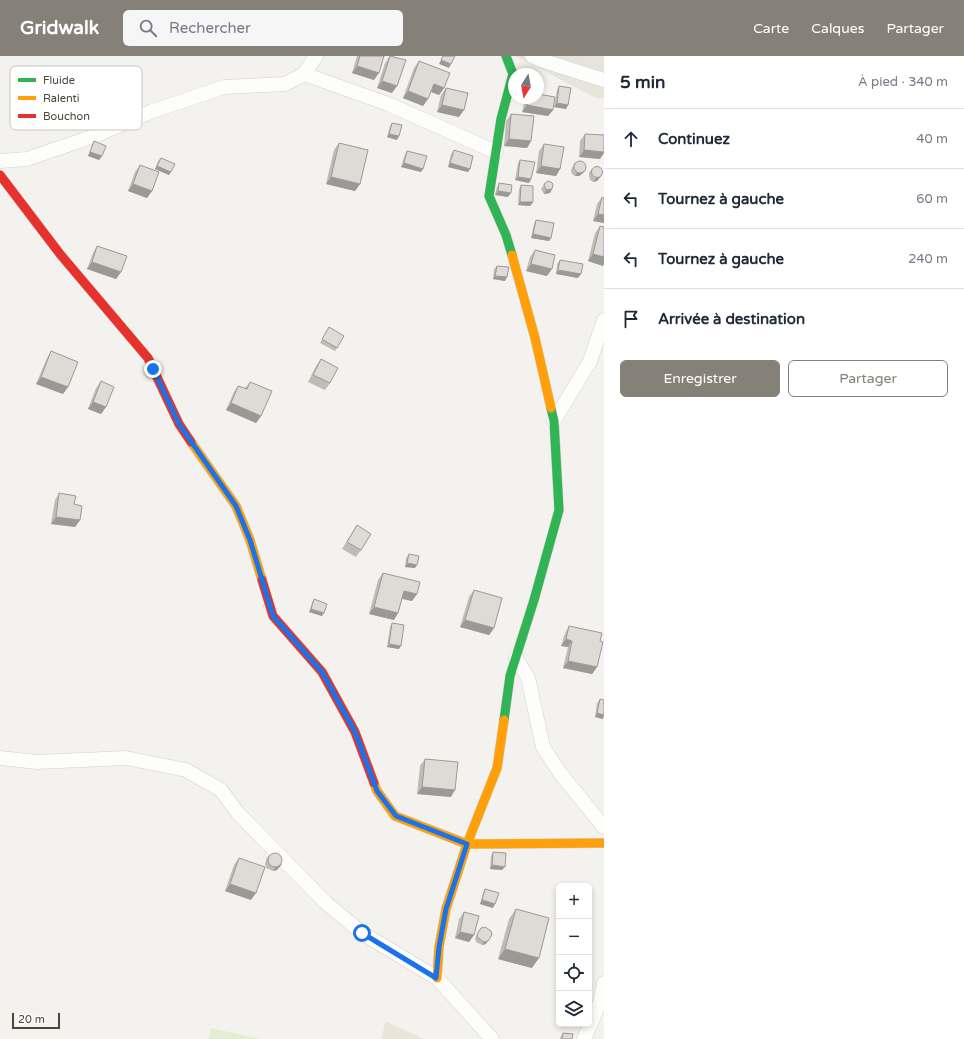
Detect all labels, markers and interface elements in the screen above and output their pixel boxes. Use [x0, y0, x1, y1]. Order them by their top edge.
search box [123, 10, 403, 46]
text: Gridwalk [20, 17, 99, 39]
icon: search [137, 17, 159, 39]
text: Rechercher [169, 19, 251, 37]
text: Carte [753, 20, 789, 37]
text: Calques [811, 20, 864, 37]
text: Partager [886, 20, 944, 37]
legend [10, 66, 142, 130]
north arrow [508, 68, 544, 104]
text: 5 min [620, 72, 665, 93]
text: Fluide [43, 74, 75, 87]
text: À pied · 340 m [858, 74, 948, 90]
text: Ralenti [43, 92, 80, 105]
text: Bouchon [43, 110, 90, 123]
icon: ahead [620, 128, 642, 150]
text: Continuez [658, 130, 730, 148]
text: 40 m [916, 131, 948, 147]
icon: left [620, 188, 642, 210]
text: Tournez à gauche [658, 190, 784, 208]
text: 60 m [916, 191, 948, 207]
icon: left [620, 248, 642, 270]
text: Tournez à gauche [658, 250, 784, 268]
text: 240 m [908, 251, 948, 267]
icon: arrive [620, 308, 642, 330]
text: Arrivée à destination [658, 310, 805, 328]
route end [144, 360, 162, 378]
button: Enregistrer [620, 360, 780, 397]
button: Partager [788, 360, 948, 397]
map controls [556, 883, 592, 1027]
button: + [556, 883, 592, 919]
button: − [556, 919, 592, 955]
route start [353, 924, 371, 942]
button: locate [556, 955, 592, 991]
button: layers [556, 991, 592, 1027]
scale bar [12, 1011, 60, 1030]
text: 20 m [18, 1013, 45, 1026]

